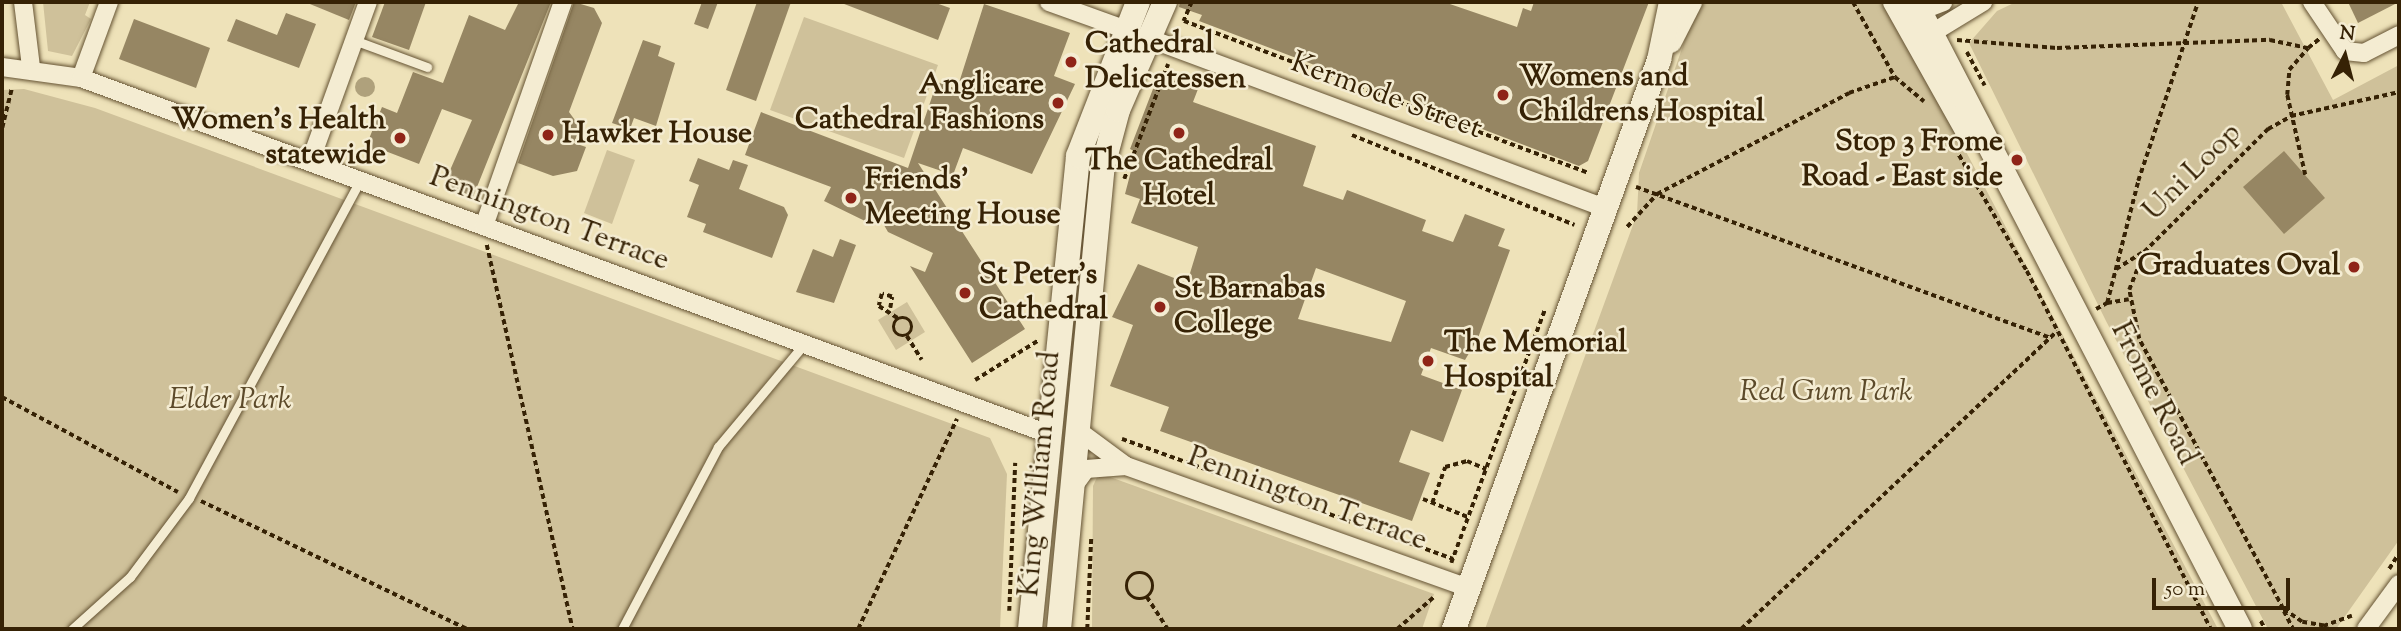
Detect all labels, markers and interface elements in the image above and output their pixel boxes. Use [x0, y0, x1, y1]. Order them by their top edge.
text: N [2338, 20, 2356, 49]
north arrow [2310, 21, 2380, 91]
place label: Cathedral Delicatessen [1085, 27, 1246, 97]
street label: Kermode Street [1285, 46, 1487, 148]
marker: Cathedral Delicatessen [1063, 54, 1079, 70]
place label: Womens and Childrens Hospital [1519, 60, 1765, 130]
place label: Anglicare Cathedral Fashions [795, 68, 1044, 138]
marker: Womens and Childrens Hospital [1493, 85, 1513, 105]
marker: Anglicare Cathedral Fashions [1050, 95, 1066, 111]
place label: Women's Health statewide [171, 103, 386, 174]
street label: Uni Loop [2136, 116, 2250, 230]
place label: Hawker House [562, 117, 752, 153]
marker: The Cathedral Hotel [1171, 125, 1187, 141]
place label: Stop 3 Frome Road - East side [1801, 125, 2003, 196]
marker: Hawker House [540, 127, 556, 143]
marker: Women's Health statewide [392, 130, 408, 146]
place label: The Cathedral Hotel [1085, 144, 1273, 214]
marker: Stop 3 Frome Road - East side [2009, 152, 2025, 168]
street label: Pennington Terrace [424, 160, 674, 280]
place label: Friends' Meeting House [865, 163, 1060, 233]
marker: Friends' Meeting House [843, 190, 859, 206]
place label: Graduates Oval [2137, 249, 2340, 285]
place label: St Peter’s Cathedral [979, 258, 1108, 328]
marker: Graduates Oval [2346, 259, 2362, 275]
place label: St Barnabas College [1174, 272, 1325, 342]
marker: St Peter’s Cathedral [957, 285, 973, 301]
marker: St Barnabas College [1152, 299, 1168, 315]
street label: Frome Road [2102, 316, 2204, 472]
place label: The Memorial Hospital [1444, 326, 1627, 396]
street label: King William Road [1012, 350, 1070, 598]
marker: The Memorial Hospital [1418, 351, 1438, 371]
park label: Red Gum Park [1739, 375, 1913, 411]
park label: Elder Park [169, 383, 291, 419]
street label: Pennington Terrace [1182, 440, 1432, 560]
scale bar [2156, 564, 2294, 608]
text: 50 m [2165, 575, 2205, 605]

